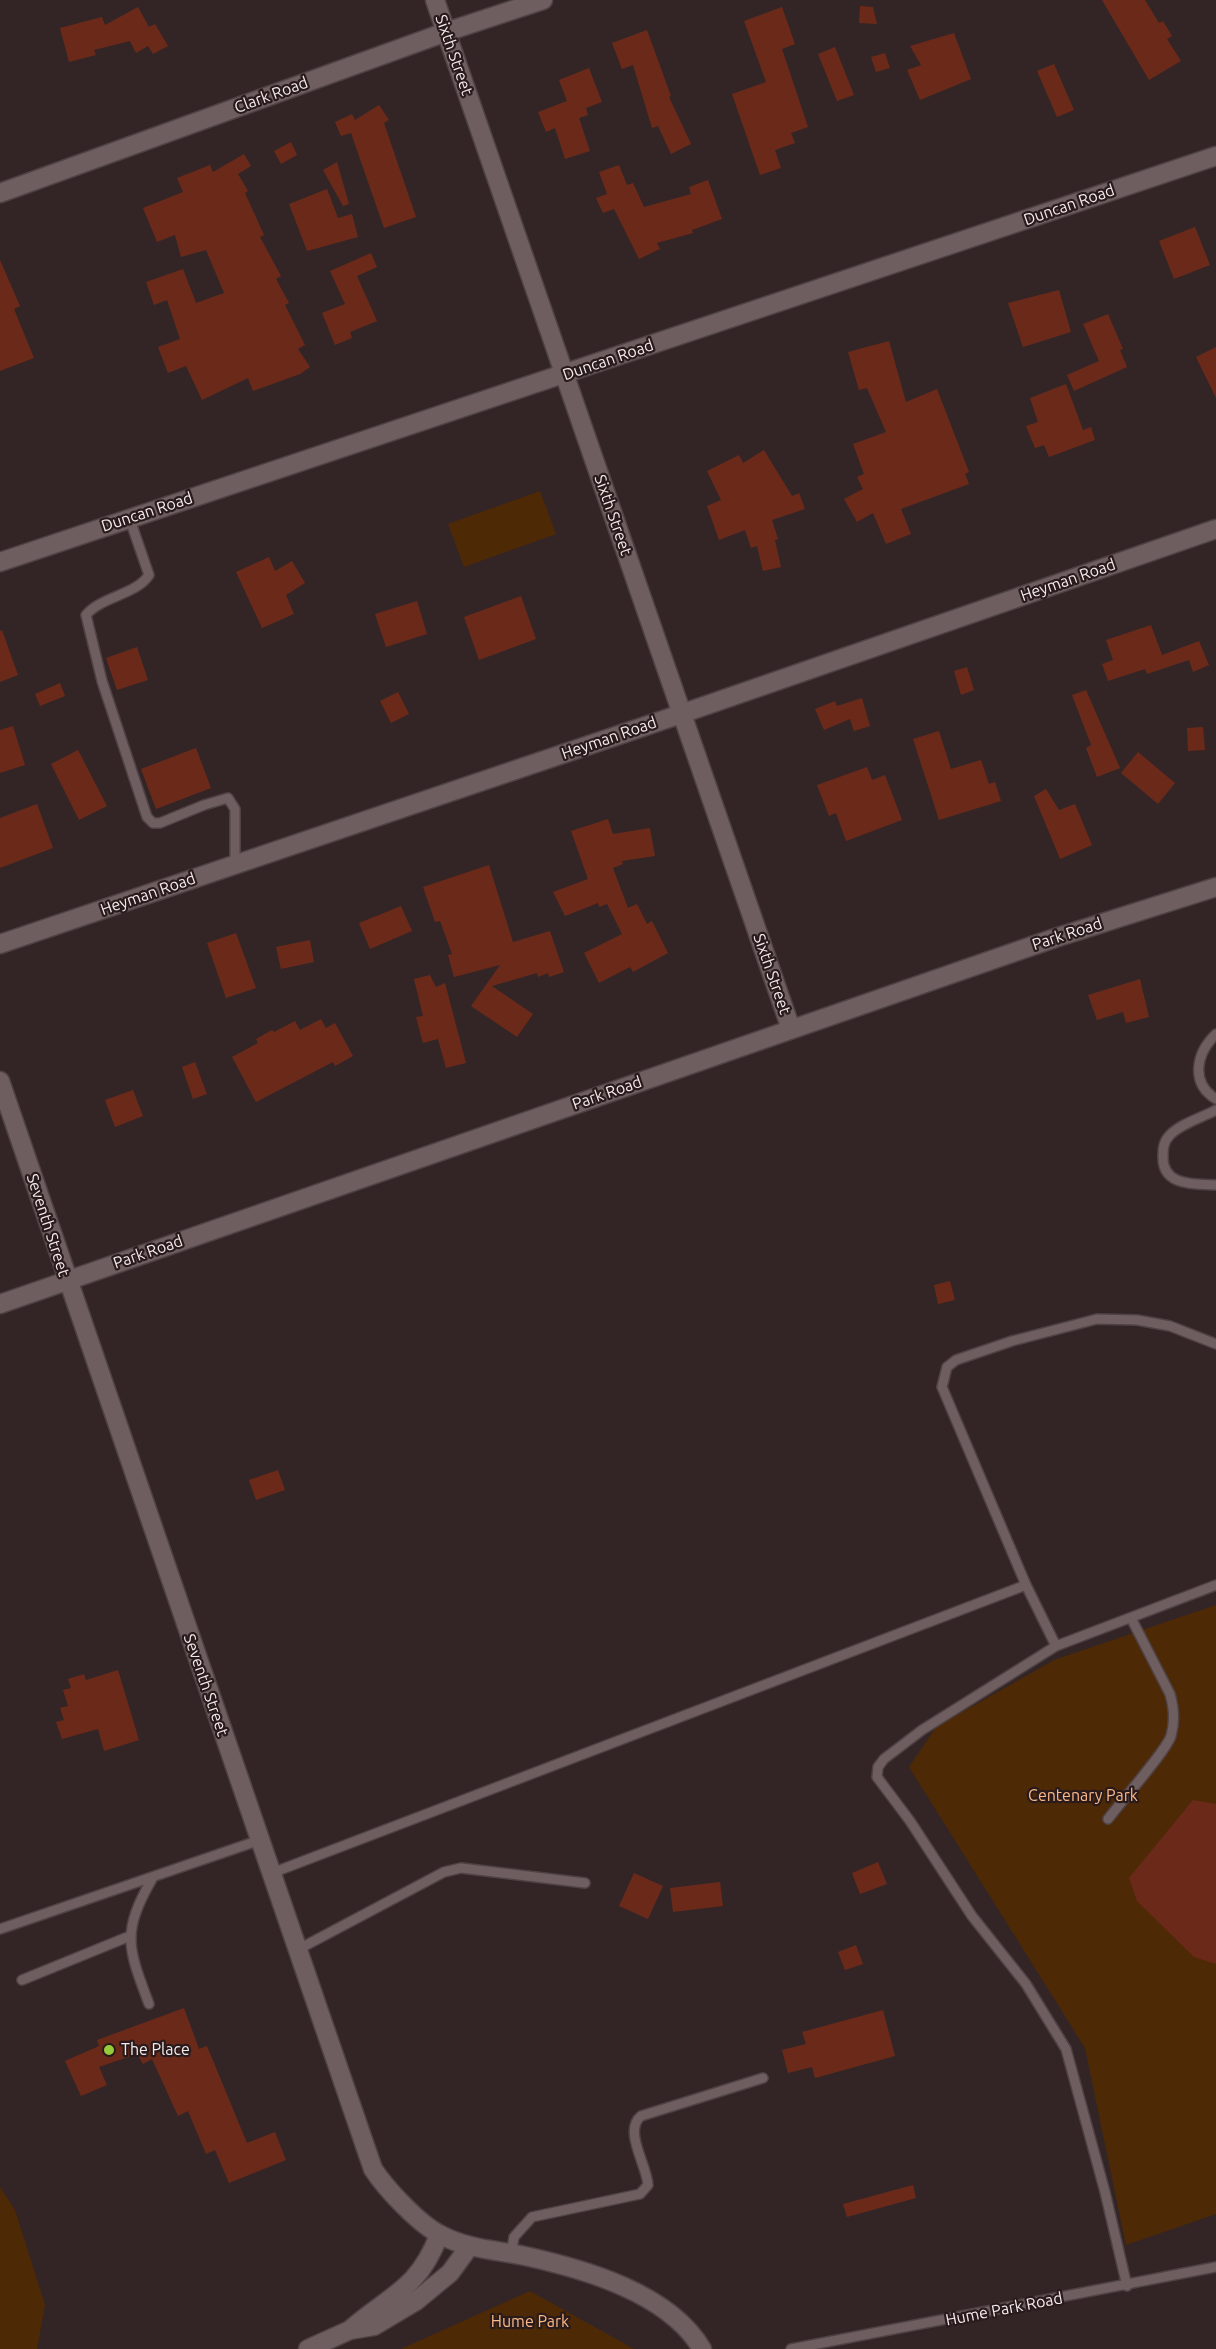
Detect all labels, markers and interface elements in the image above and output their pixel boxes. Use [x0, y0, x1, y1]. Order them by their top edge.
street label: Sixth Street [431, 12, 477, 98]
street label: Clark Road [232, 73, 310, 117]
street label: Duncan Road [1021, 180, 1117, 230]
street label: Duncan Road [560, 335, 656, 385]
street label: Sixth Street [590, 472, 636, 558]
street label: Duncan Road [99, 488, 195, 536]
street label: Heyman Road [1018, 555, 1118, 605]
street label: Heyman Road [559, 713, 659, 763]
street label: Heyman Road [98, 869, 198, 919]
street label: Park Road [1030, 914, 1104, 954]
street label: Sixth Street [749, 931, 795, 1017]
street label: Park Road [570, 1072, 644, 1114]
street label: Seventh Street [22, 1171, 74, 1279]
street label: Park Road [111, 1231, 185, 1273]
street label: Seventh Street [180, 1631, 232, 1739]
park label: Centenary Park [1028, 1786, 1138, 1806]
place label: The Place [121, 2040, 190, 2060]
marker: The Place [102, 2043, 116, 2057]
street label: Hume Park Road [944, 2288, 1064, 2330]
park label: Hume Park [491, 2312, 569, 2332]

